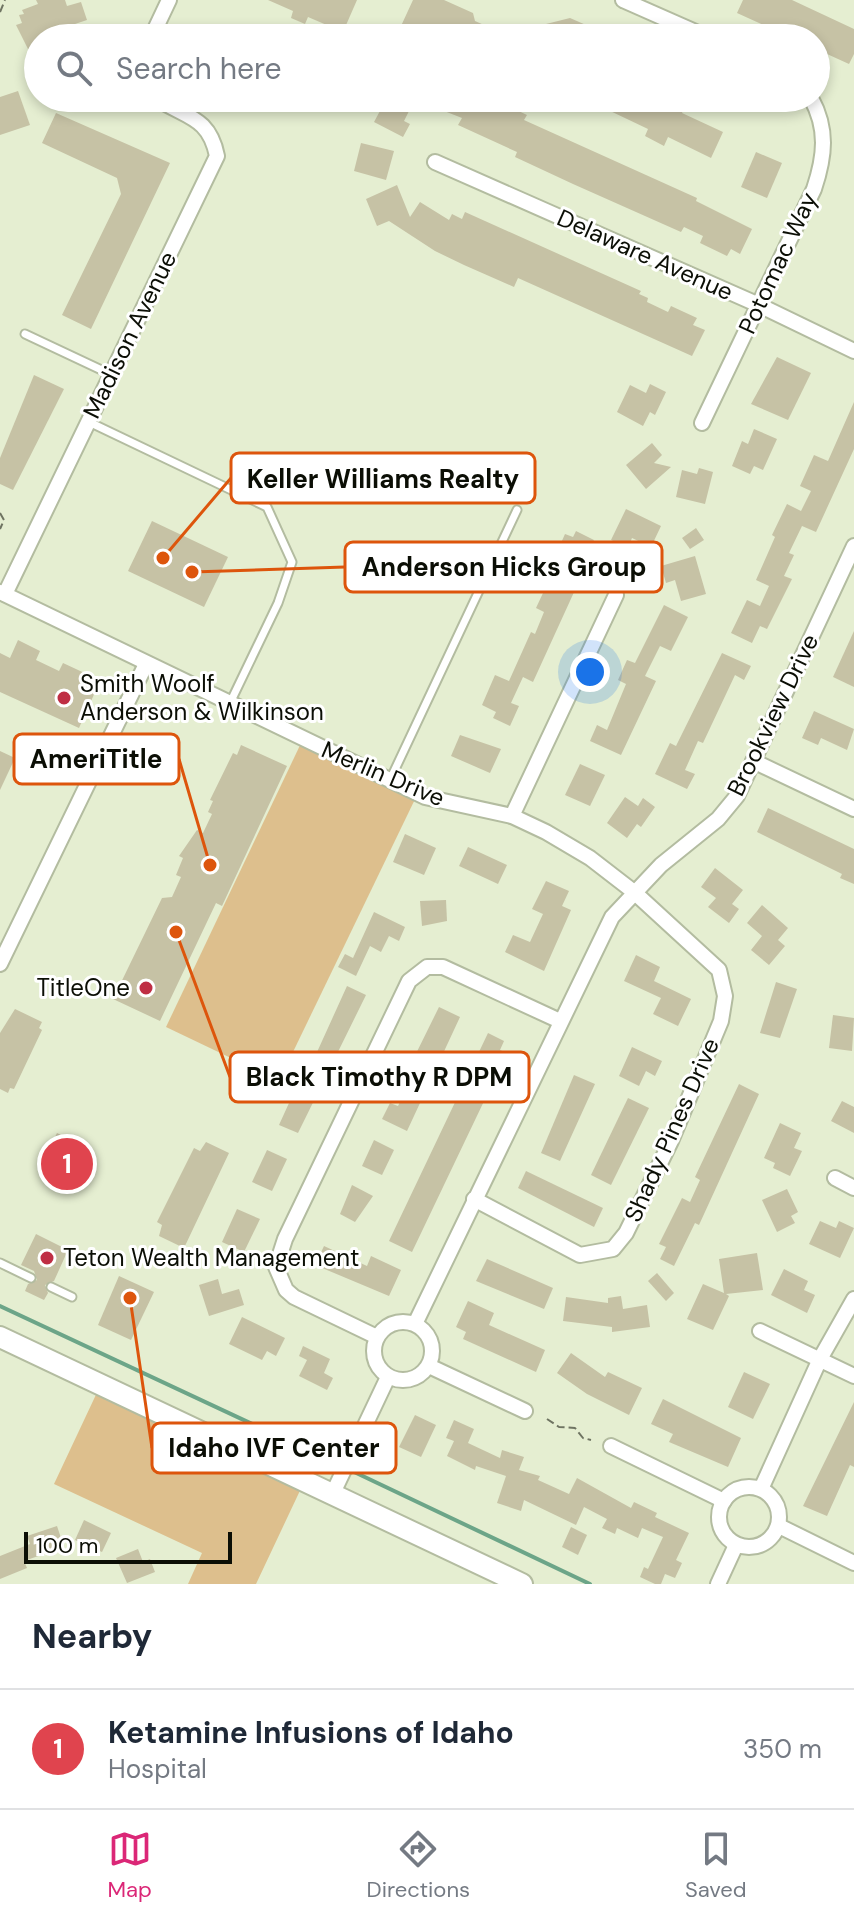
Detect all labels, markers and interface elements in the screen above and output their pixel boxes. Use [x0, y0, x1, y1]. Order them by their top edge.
search box [24, 24, 830, 112]
icon: search [52, 46, 96, 90]
text: Search here [116, 49, 282, 88]
street label: Potomac Way [731, 187, 824, 339]
street label: Delaware Avenue [552, 202, 738, 307]
street label: Madison Avenue [76, 246, 183, 423]
callout: Keller Williams Realty [231, 453, 535, 503]
text: Keller Williams Realty [247, 462, 520, 496]
callout: Anderson Hicks Group [345, 542, 662, 592]
text: Anderson Hicks Group [361, 550, 647, 584]
street label: Brookview Drive [720, 629, 825, 801]
your location [570, 652, 610, 692]
place label: Smith Woolf Anderson & Wilkinson [80, 668, 324, 727]
marker: Smith Woolf Anderson & Wilkinson [55, 689, 73, 707]
callout: AmeriTitle [14, 734, 179, 784]
street label: Merlin Drive [317, 734, 449, 813]
text: AmeriTitle [30, 742, 162, 776]
place label: TitleOne [36, 972, 130, 1003]
marker: TitleOne [137, 979, 155, 997]
street label: Shady Pines Drive [617, 1033, 726, 1226]
callout: Black Timothy R DPM [230, 1052, 529, 1102]
text: Black Timothy R DPM [246, 1060, 512, 1094]
pin: 1 [41, 1134, 93, 1194]
place label: Teton Wealth Management [63, 1242, 359, 1273]
marker: Teton Wealth Management [38, 1249, 56, 1267]
callout: Idaho IVF Center [152, 1423, 396, 1473]
text: Idaho IVF Center [168, 1431, 380, 1465]
scale bar [24, 1528, 232, 1564]
text: 100 m [36, 1531, 98, 1560]
text: Nearby [32, 1614, 152, 1659]
text: Ketamine Infusions of Idaho [108, 1713, 514, 1752]
text: 1 [53, 1732, 63, 1766]
text: 350 m [743, 1732, 822, 1766]
text: Hospital [108, 1752, 207, 1786]
tab: Map [107, 1827, 152, 1904]
tab: Directions [367, 1827, 470, 1904]
tab: Saved [685, 1827, 747, 1904]

